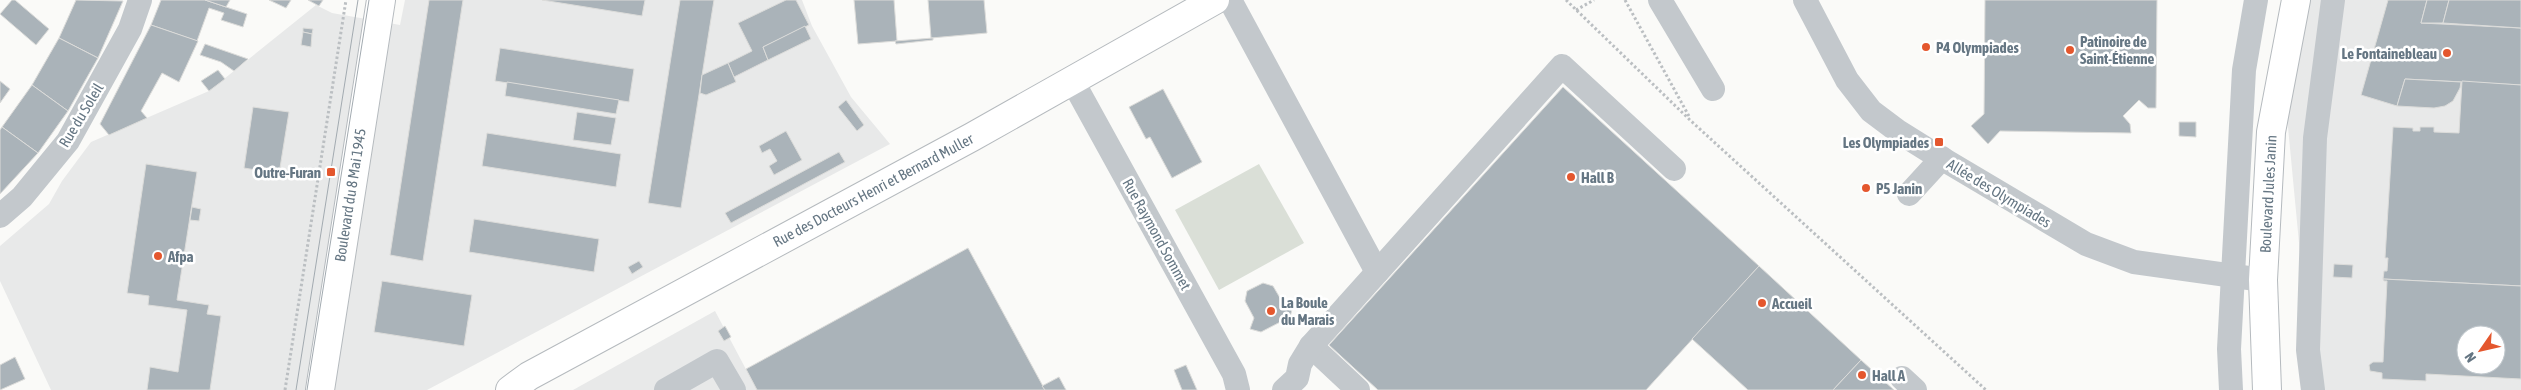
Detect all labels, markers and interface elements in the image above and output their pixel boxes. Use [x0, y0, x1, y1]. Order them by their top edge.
place label: Patinoire de Saint-Étienne [2080, 33, 2155, 67]
place label: P4 Olympiades [1936, 39, 2019, 56]
marker: P4 Olympiades [1920, 41, 1932, 53]
marker: Patinoire de Saint-Étienne [2064, 44, 2076, 56]
place label: Le Fontainebleau [2341, 45, 2437, 62]
marker: Le Fontainebleau [2441, 47, 2453, 59]
street label: Rue du Soleil [55, 80, 107, 150]
street label: Boulevard du 8 Mai 1945 [331, 127, 369, 263]
street label: Rue des Docteurs Henri et Bernard Muller [770, 130, 977, 250]
place label: Les Olympiades [1843, 134, 1930, 151]
street label: Boulevard Jules Janin [2256, 134, 2280, 254]
marker: Les Olympiades [1933, 136, 1945, 148]
street label: Allée des Olympiades [1944, 155, 2054, 231]
place label: Outre-Furan [254, 164, 321, 181]
marker: Outre-Furan [325, 166, 337, 178]
place label: Hall B [1581, 169, 1615, 186]
marker: Hall B [1565, 171, 1577, 183]
street label: Rue Raymond Sommet [1119, 175, 1195, 293]
place label: P5 Janin [1876, 180, 1922, 197]
marker: P5 Janin [1860, 182, 1872, 194]
place label: Afpa [167, 248, 194, 265]
marker: Afpa [152, 250, 164, 262]
place label: La Boule du Marais [1281, 294, 1335, 328]
place label: Accueil [1771, 295, 1813, 312]
marker: Accueil [1756, 297, 1768, 309]
marker: La Boule du Marais [1265, 305, 1277, 317]
north arrow [2456, 325, 2506, 375]
text: N [2461, 349, 2479, 365]
place label: Hall A [1872, 367, 1906, 384]
marker: Hall A [1856, 369, 1868, 381]

